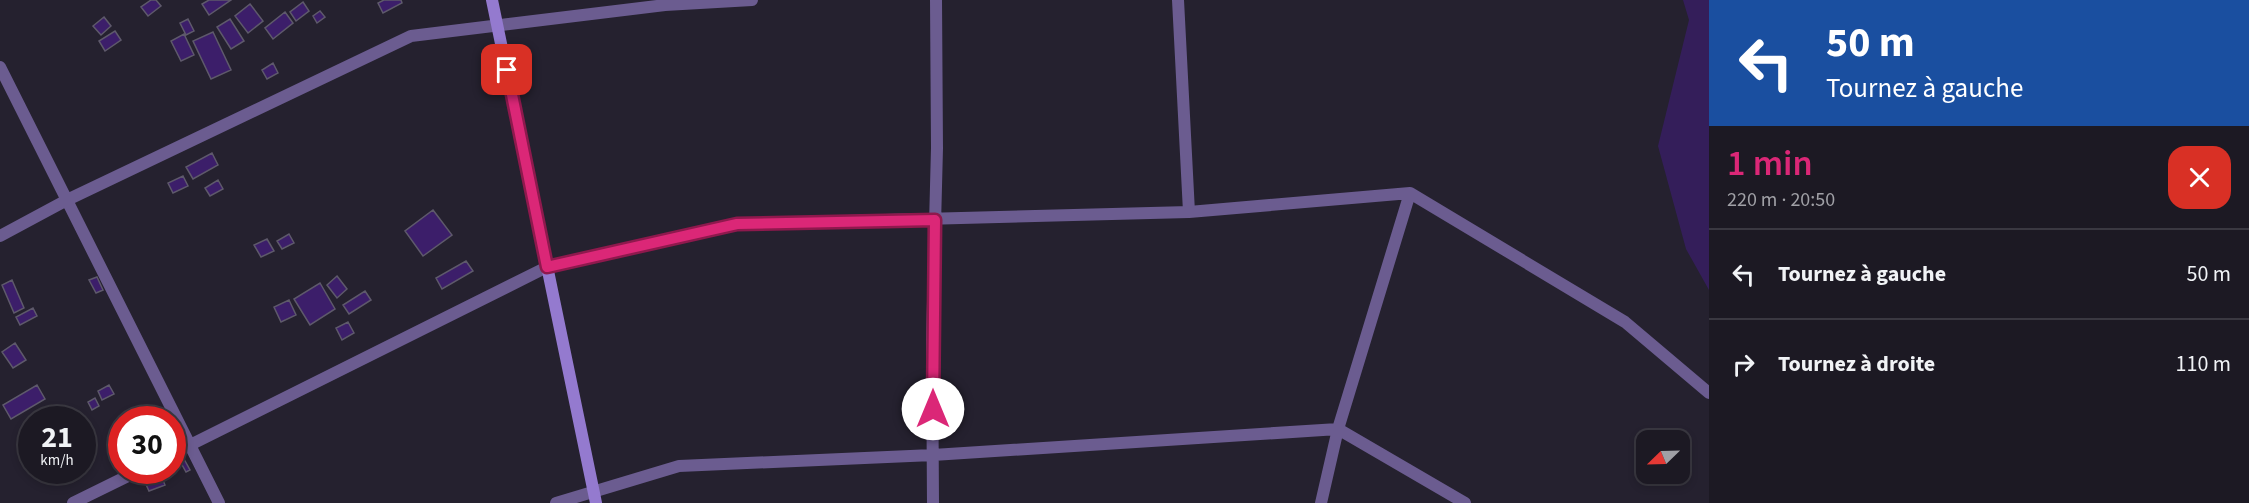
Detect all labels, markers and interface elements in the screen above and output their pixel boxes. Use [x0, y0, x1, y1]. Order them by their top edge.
text: 50 m [1826, 13, 1915, 73]
icon: left [1727, 24, 1805, 102]
pin [481, 44, 532, 95]
icon: arrive [490, 53, 523, 86]
text: Tournez à gauche [1826, 69, 2023, 108]
text: 1 min [1727, 138, 1813, 189]
button: close [2168, 146, 2231, 209]
text: 220 m · 20:50 [1727, 186, 1835, 214]
icon: left [1727, 258, 1760, 291]
text: Tournez à gauche [1778, 258, 1946, 290]
text: 50 m [2186, 258, 2231, 290]
icon: right [1727, 348, 1760, 381]
text: Tournez à droite [1778, 348, 1935, 380]
text: 110 m [2176, 348, 2231, 380]
position arrow [901, 377, 965, 441]
speed limit sign: 30 [108, 406, 186, 484]
text: 21 [41, 416, 73, 459]
north arrow [1636, 430, 1690, 484]
map controls [1636, 430, 1690, 484]
text: km/h [40, 450, 74, 471]

